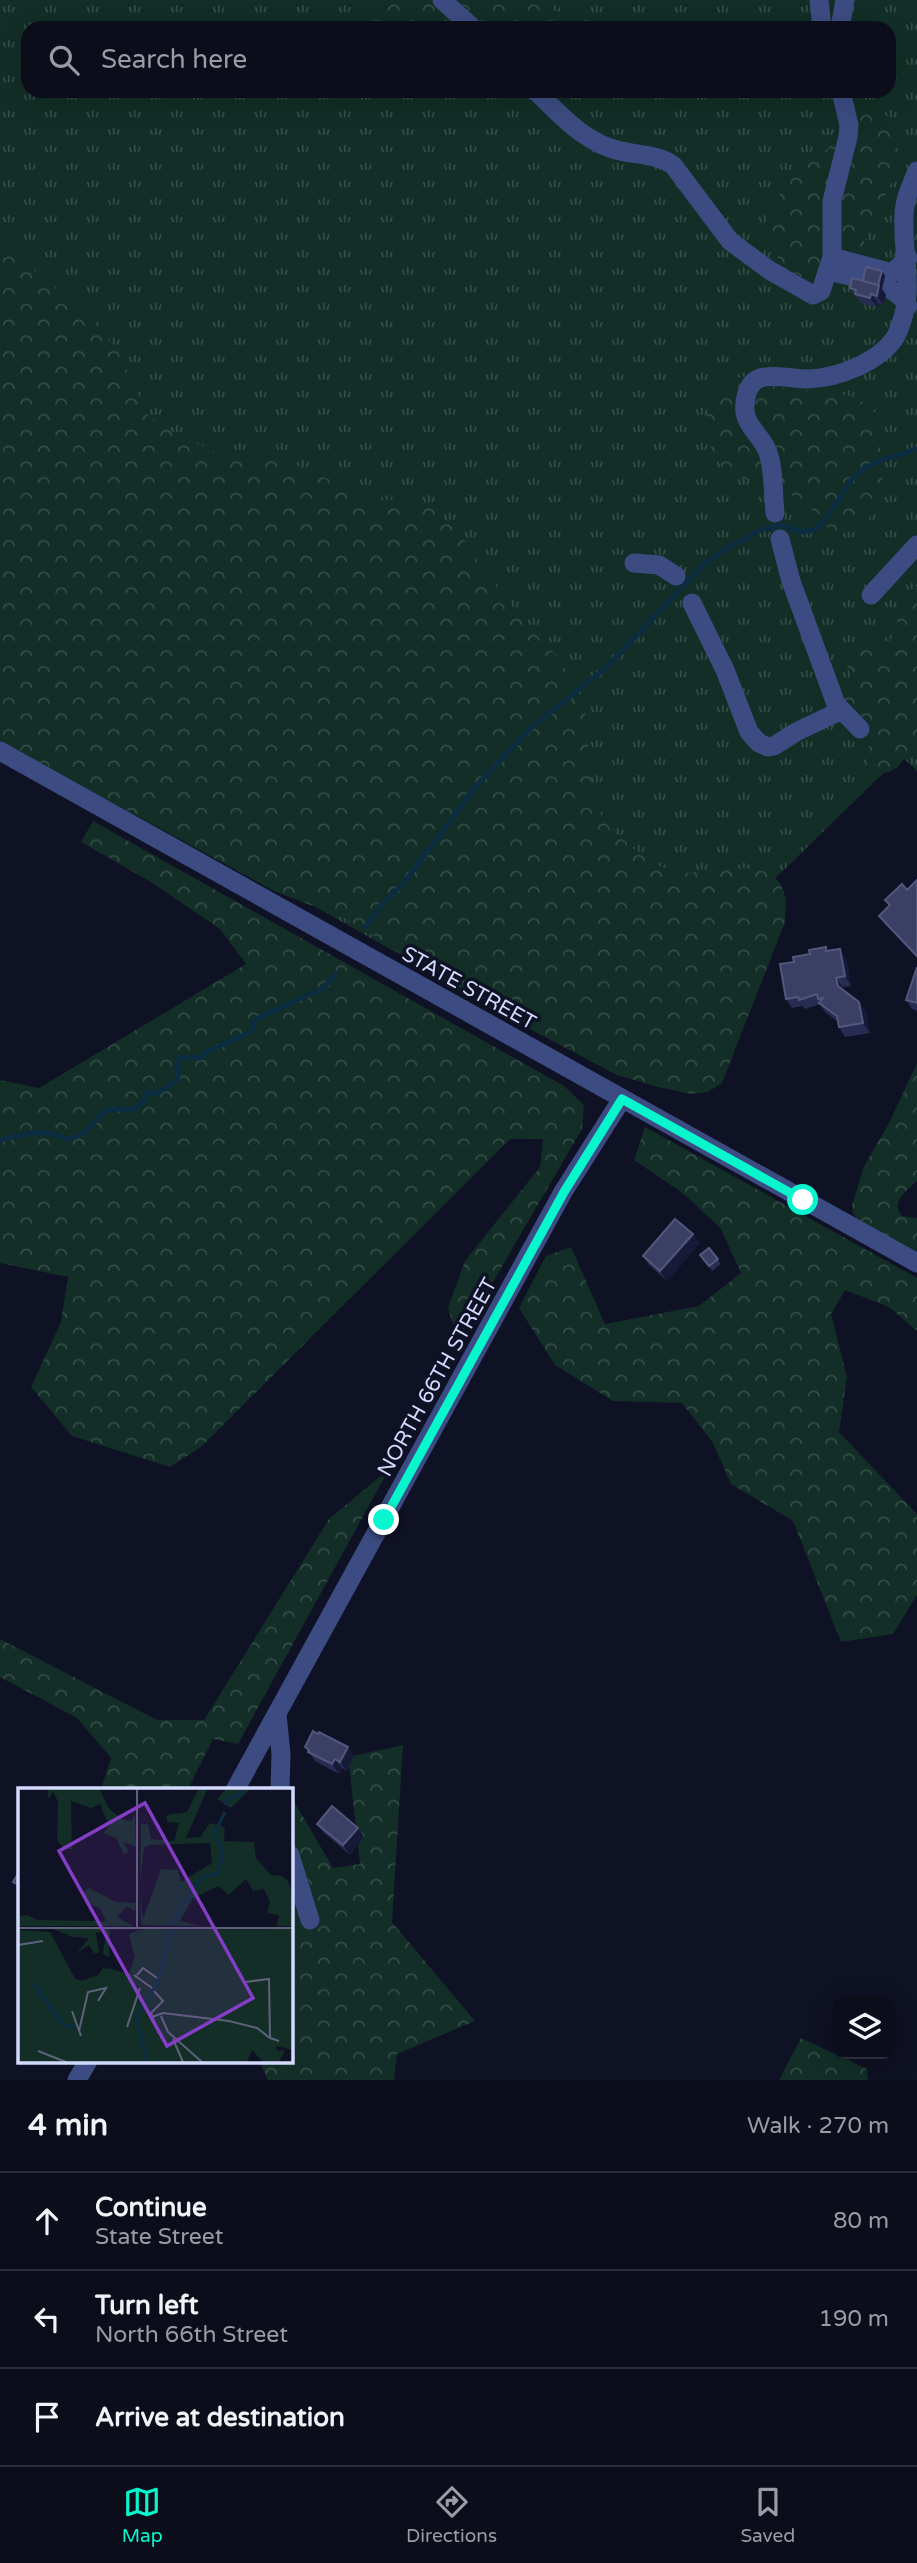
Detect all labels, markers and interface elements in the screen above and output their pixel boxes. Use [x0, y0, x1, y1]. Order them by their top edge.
search box [21, 21, 896, 98]
icon: search [45, 41, 83, 79]
text: Search here [101, 44, 247, 75]
street label: STATE STREET [397, 941, 540, 1036]
route start [787, 1184, 818, 1215]
street label: NORTH 66TH STREET [372, 1274, 503, 1481]
route end [368, 1504, 399, 1535]
inset map [18, 1788, 292, 2062]
map controls [833, 1996, 896, 2059]
button: layers [833, 1996, 896, 2059]
text: 4 min [28, 2107, 108, 2144]
text: Walk · 270 m [747, 2112, 889, 2140]
text: Continue [95, 2192, 207, 2223]
icon: ahead [28, 2202, 66, 2240]
text: 80 m [833, 2207, 889, 2235]
text: State Street [95, 2223, 223, 2251]
text: Turn left [95, 2290, 198, 2321]
icon: left [28, 2300, 66, 2338]
text: 190 m [819, 2305, 889, 2333]
text: North 66th Street [95, 2321, 288, 2349]
icon: arrive [28, 2398, 66, 2436]
text: Arrive at destination [95, 2402, 345, 2433]
tab: Map [122, 2483, 163, 2547]
tab: Directions [406, 2483, 497, 2547]
tab: Saved [740, 2483, 795, 2547]

